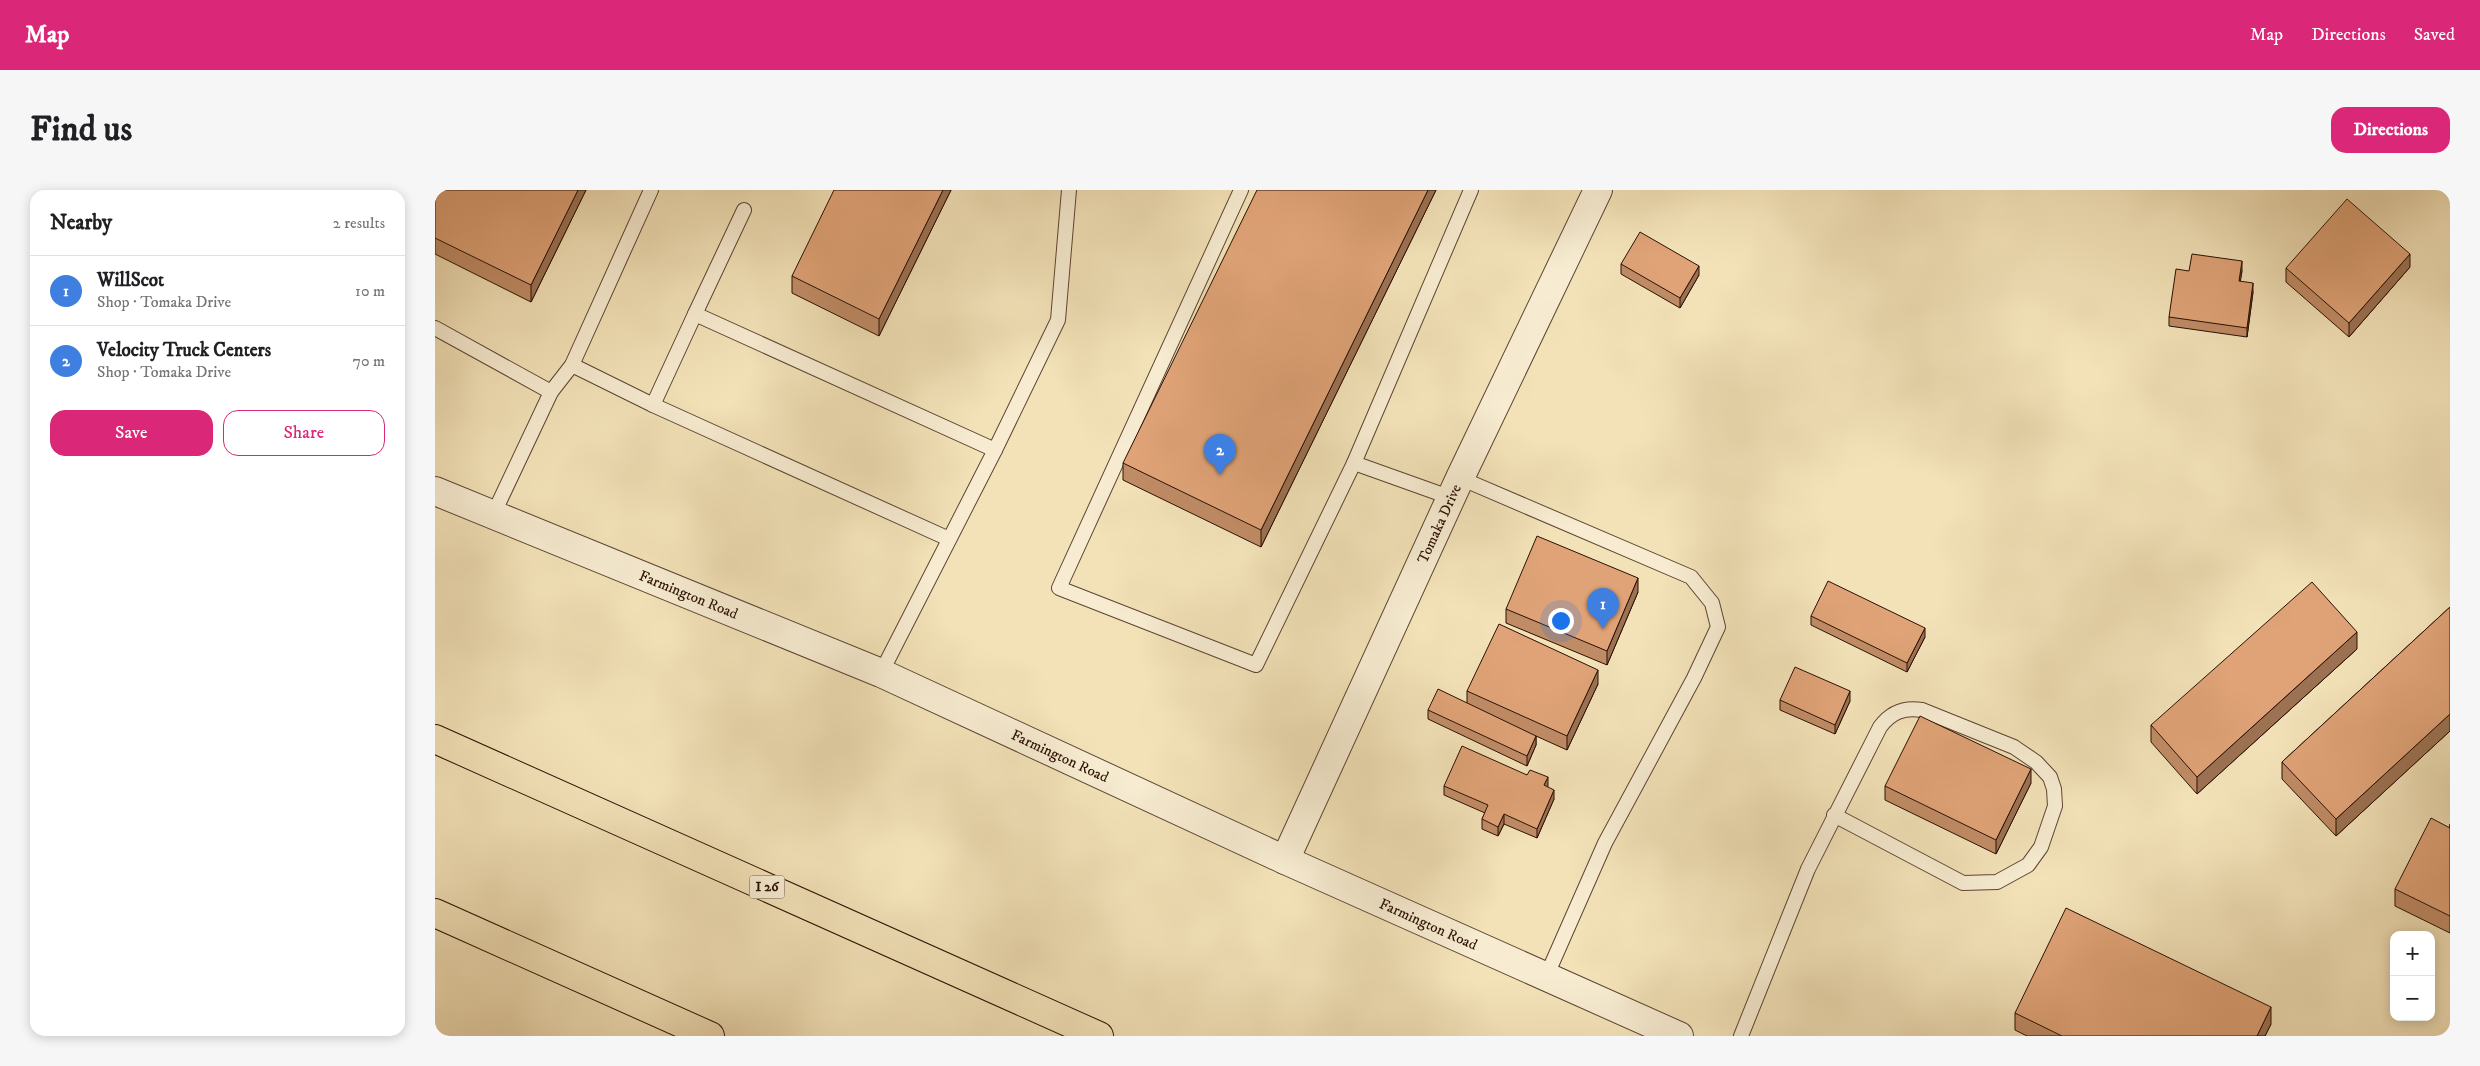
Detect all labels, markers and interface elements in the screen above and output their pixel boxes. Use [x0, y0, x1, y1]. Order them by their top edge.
text: Map [25, 20, 69, 50]
text: Map [2250, 24, 2283, 46]
text: Directions [2311, 24, 2386, 46]
text: Saved [2414, 24, 2455, 46]
button: Directions [2331, 107, 2450, 153]
text: Find us [30, 108, 132, 152]
text: Nearby [50, 210, 112, 236]
text: 2 results [333, 213, 385, 233]
text: WillScot [97, 269, 164, 292]
text: 1 [63, 281, 69, 301]
text: 10 m [355, 281, 385, 301]
text: Shop · Tomaka Drive [97, 292, 231, 312]
text: Velocity Truck Centers [97, 339, 271, 362]
text: 2 [62, 351, 70, 371]
text: 70 m [353, 351, 385, 371]
text: Shop · Tomaka Drive [97, 362, 231, 382]
button: Save [50, 410, 213, 456]
button: Share [223, 410, 385, 456]
pin: 2 [1204, 434, 1236, 475]
street label: Tomaka Drive [1413, 481, 1465, 566]
street label: Farmington Road [636, 566, 741, 623]
pin: 1 [1587, 588, 1619, 629]
your location [1548, 608, 1574, 634]
street label: Farmington Road [1008, 725, 1112, 787]
road number: I 26 [749, 876, 785, 899]
street label: Farmington Road [1377, 894, 1481, 954]
map controls [2390, 931, 2435, 1021]
button: + [2390, 931, 2435, 976]
button: − [2390, 976, 2435, 1021]

